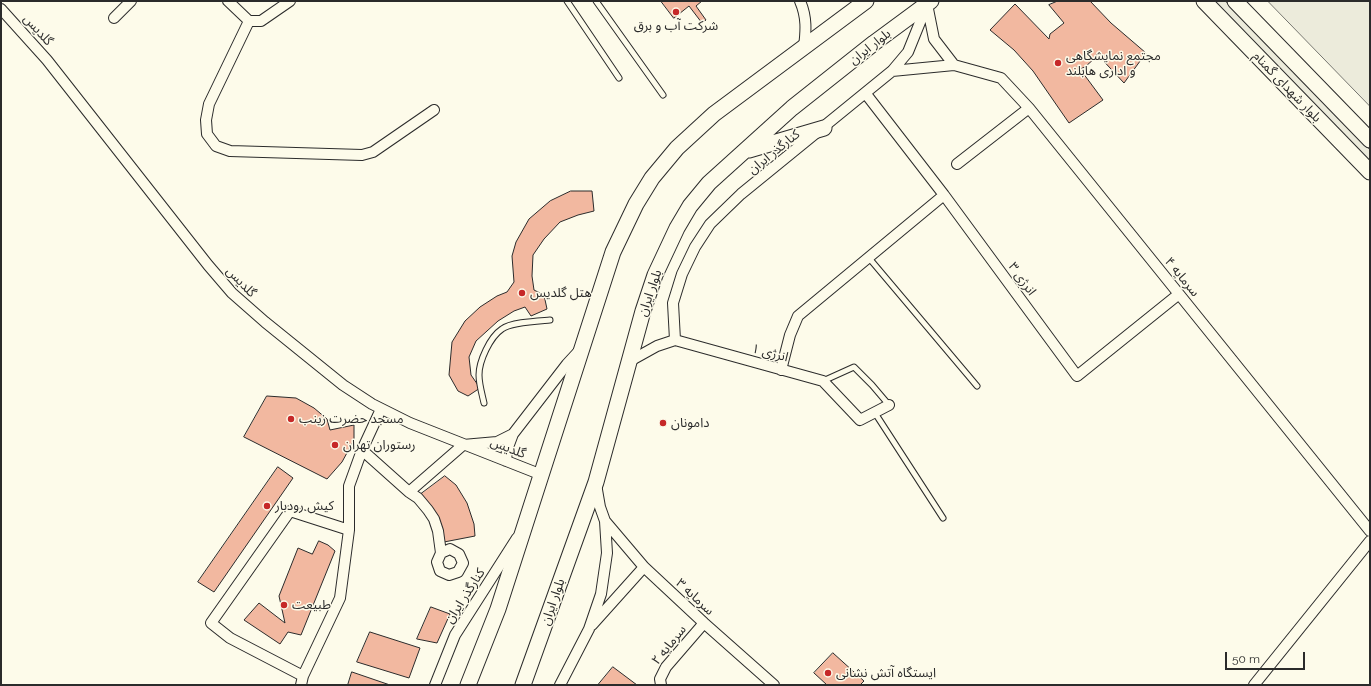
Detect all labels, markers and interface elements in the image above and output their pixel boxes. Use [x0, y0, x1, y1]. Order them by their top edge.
marker: شرکت آب و برق [671, 7, 681, 17]
street label: گلدیس [20, 11, 56, 49]
place label: شرکت آب و برق [634, 18, 718, 34]
street label: بلوار ایران [846, 26, 894, 68]
place label: مجتمع نمایشگاهی و اداری هابلند [1066, 48, 1161, 79]
street label: بلوار شهدای گمنام [1249, 48, 1325, 126]
marker: مجتمع نمایشگاهی و اداری هابلند [1053, 58, 1063, 68]
street label: کنارگذر ایران [745, 126, 803, 178]
street label: سرمایه ۴ [1161, 254, 1203, 300]
street label: انرژی ۳ [1005, 259, 1039, 299]
street label: گلدیس [223, 263, 259, 301]
street label: بلوار ایران [635, 268, 665, 318]
place label: هتل گلدیس [530, 285, 592, 301]
marker: هتل گلدیس [517, 288, 527, 298]
street label: انرژی ۱ [750, 341, 790, 365]
place label: مسجد حضرت زینب [299, 411, 404, 427]
marker: مسجد حضرت زینب [286, 414, 296, 424]
place label: دامونان [671, 415, 709, 431]
marker: دامونان [658, 418, 668, 428]
street label: گلدیس [488, 434, 528, 462]
place label: رستوران تهران [343, 437, 416, 453]
marker: رستوران تهران [330, 440, 340, 450]
place label: کیش رودبار [275, 498, 334, 514]
marker: کیش رودبار [262, 501, 272, 511]
street label: کنارگذر ایران [442, 566, 488, 626]
street label: سرمایه ۳ [673, 575, 717, 619]
street label: بلوار ایران [538, 577, 568, 627]
place label: طبیعت [292, 597, 331, 613]
marker: طبیعت [279, 600, 289, 610]
street label: سرمایه ۲ [648, 622, 690, 668]
scale bar [1227, 644, 1307, 670]
text: 50 m [1232, 652, 1260, 666]
place label: ایستگاه آتش نشانی [836, 665, 936, 681]
marker: ایستگاه آتش نشانی [823, 668, 833, 678]

